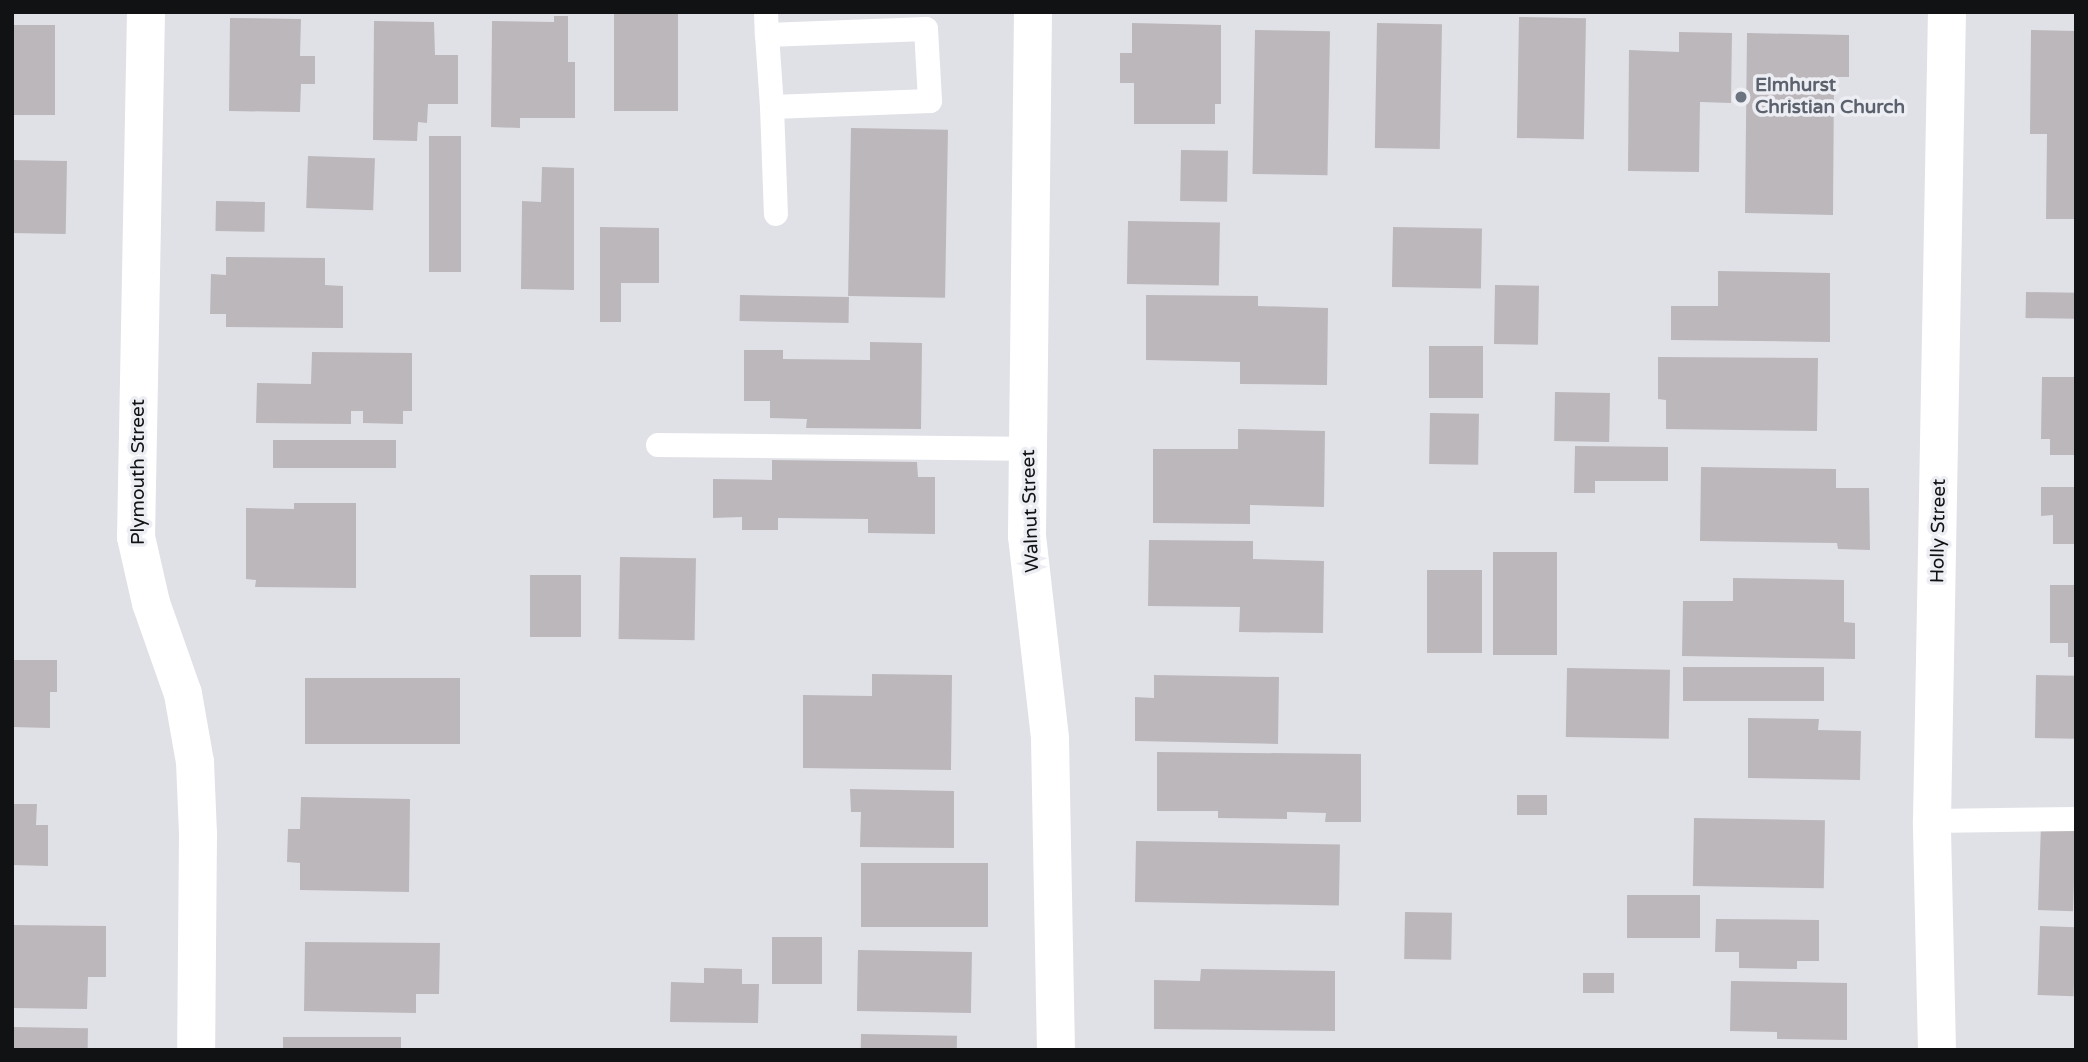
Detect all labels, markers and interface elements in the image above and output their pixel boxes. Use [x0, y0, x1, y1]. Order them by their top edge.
place label: Elmhurst Christian Church [1755, 75, 1905, 119]
marker: Elmhurst Christian Church [1733, 89, 1749, 105]
street label: Plymouth Street [128, 399, 150, 545]
street label: Walnut Street [1017, 449, 1045, 573]
street label: Holly Street [1927, 479, 1951, 583]

